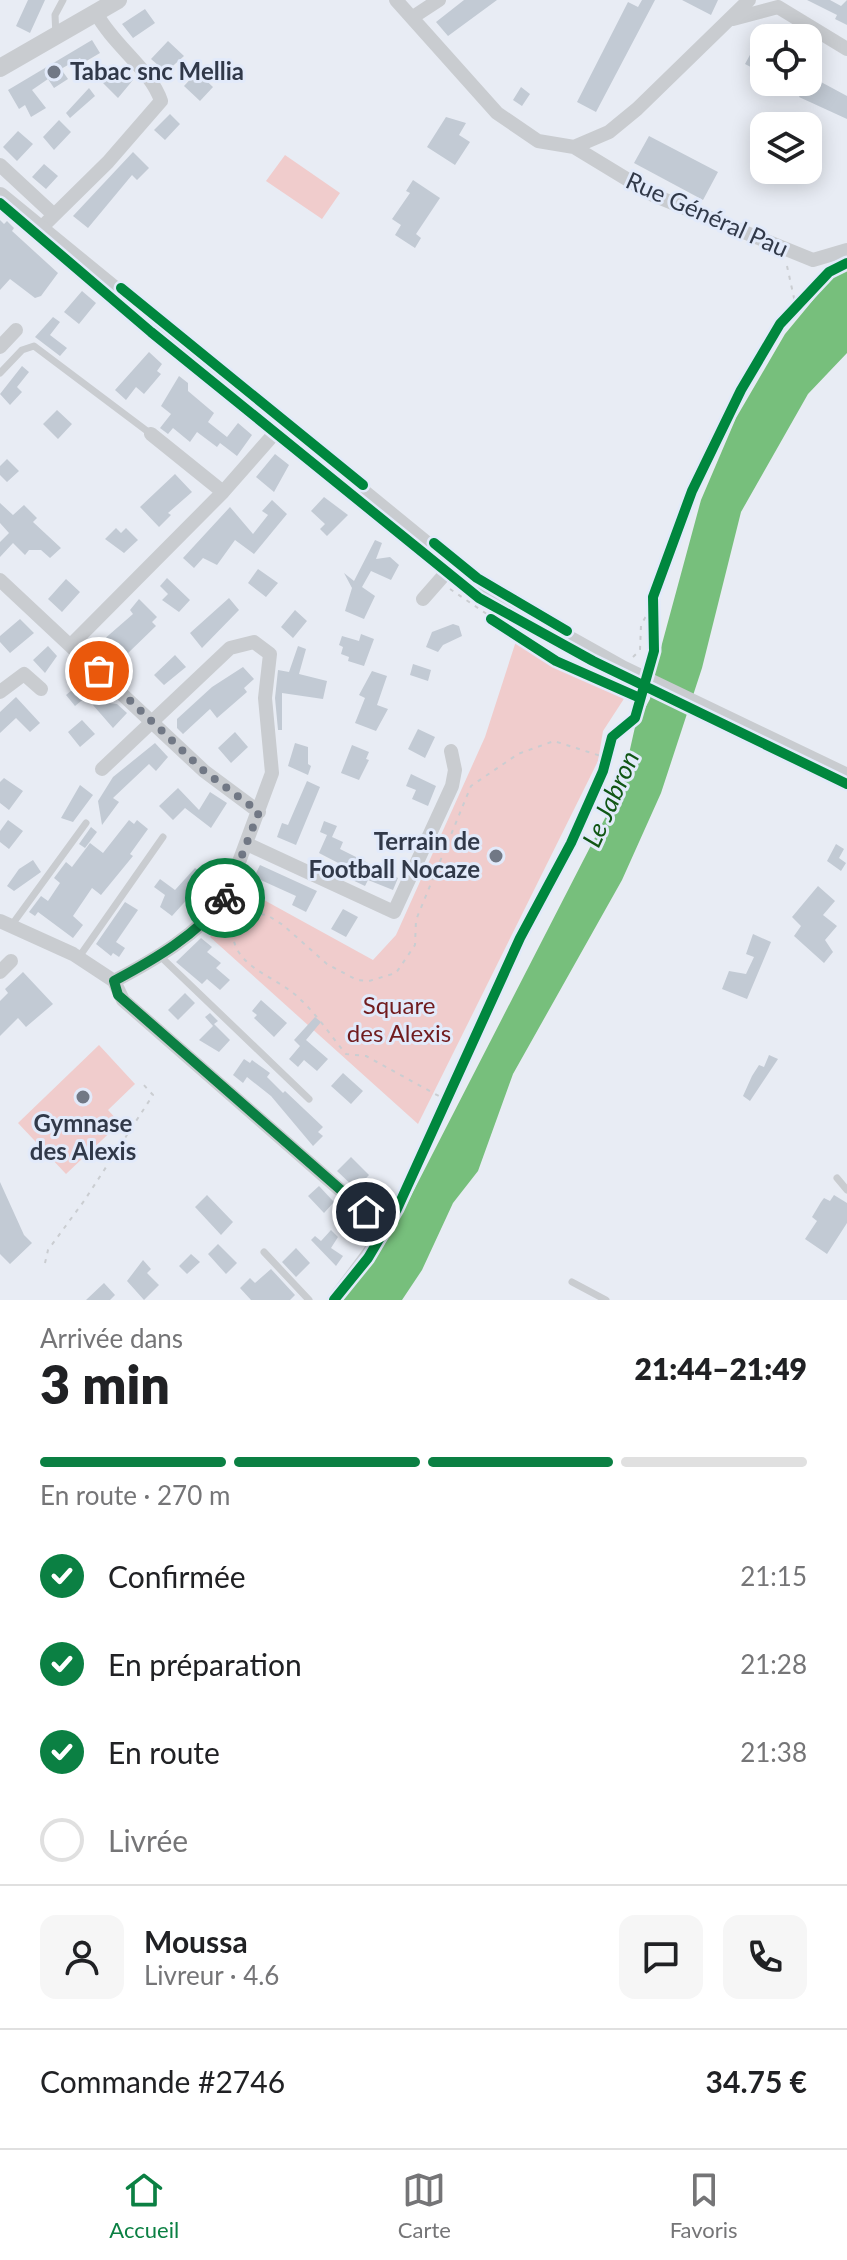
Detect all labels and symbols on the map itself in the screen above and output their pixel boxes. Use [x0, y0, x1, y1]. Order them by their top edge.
place label: Tabac snc Mellia [70, 56, 244, 85]
marker: Tabac snc Mellia [45, 63, 63, 81]
street label: Rue Général Pau [622, 165, 793, 262]
pin [65, 637, 133, 705]
water label: Le Jabron [575, 746, 645, 852]
place label: Terrain de Football Nocaze [308, 826, 480, 883]
marker: Terrain de Football Nocaze [487, 847, 505, 865]
courier [185, 858, 265, 938]
park label: Square des Alexis [347, 990, 451, 1047]
marker: Gymnase des Alexis [74, 1088, 92, 1106]
place label: Gymnase des Alexis [30, 1108, 136, 1165]
pin [332, 1178, 400, 1246]

